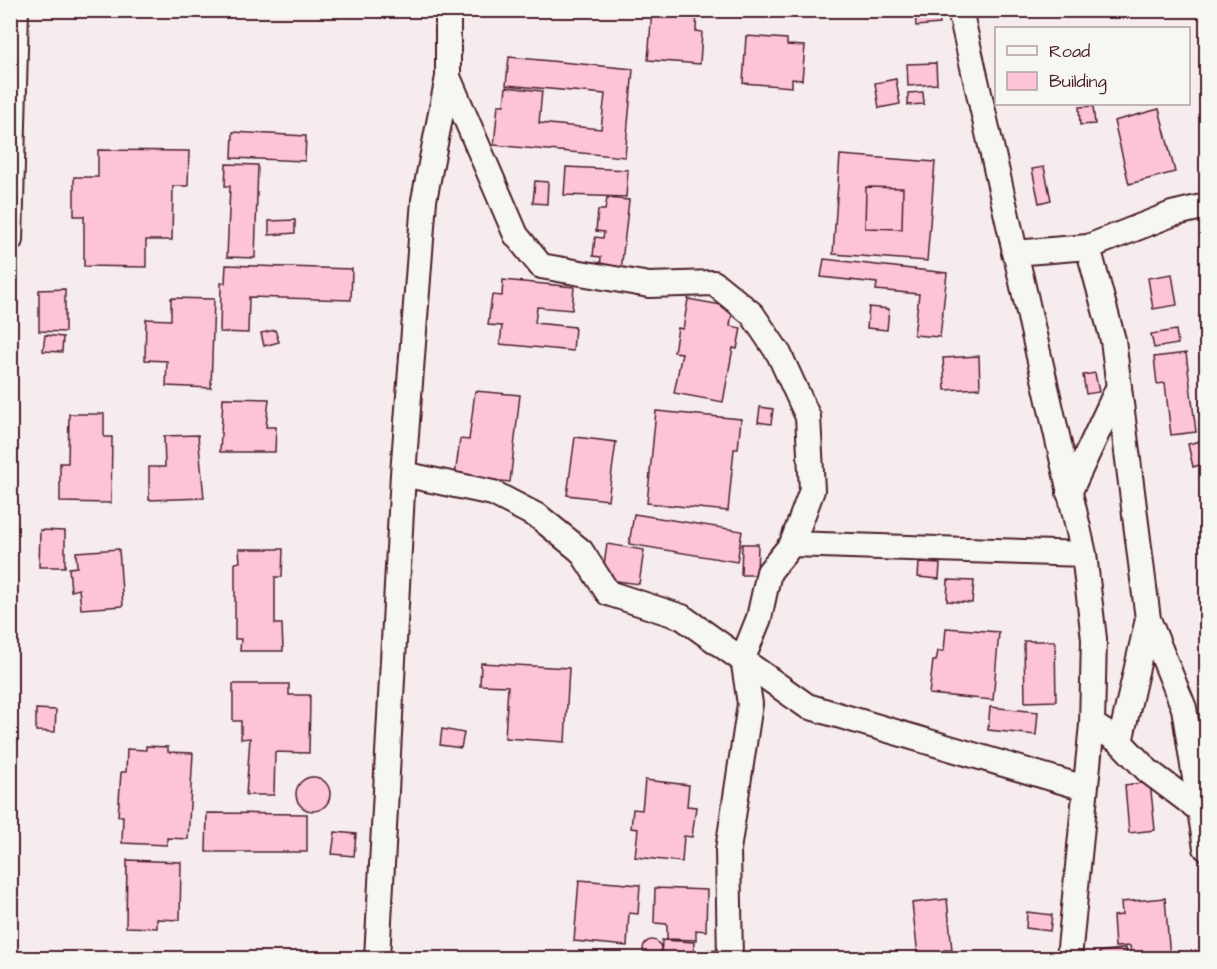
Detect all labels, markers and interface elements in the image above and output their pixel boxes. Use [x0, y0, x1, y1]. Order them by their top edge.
legend [995, 27, 1190, 105]
text: Road [1049, 39, 1090, 64]
text: Building [1049, 69, 1107, 95]

